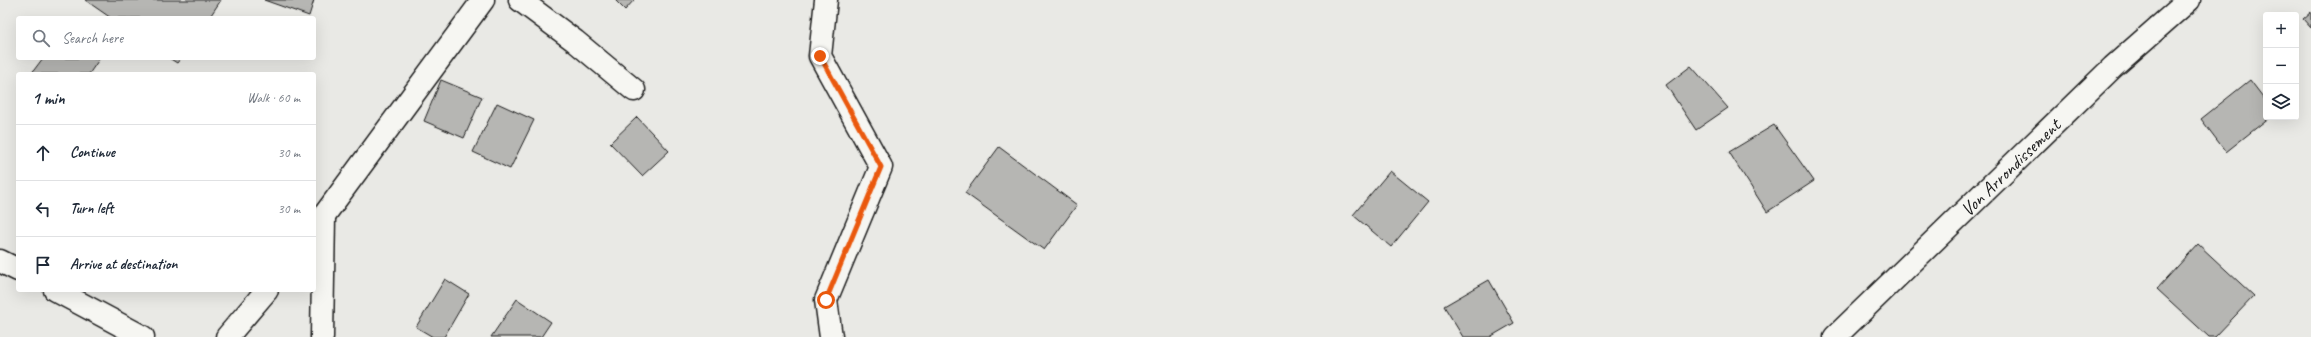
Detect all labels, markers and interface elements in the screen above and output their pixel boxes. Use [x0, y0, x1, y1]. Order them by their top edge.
map controls [2263, 12, 2299, 120]
button: + [2263, 12, 2299, 48]
search box [16, 16, 316, 60]
icon: search [30, 27, 52, 49]
text: Search here [62, 29, 123, 48]
route end [811, 47, 829, 65]
button: − [2263, 48, 2299, 84]
button: layers [2263, 84, 2299, 120]
text: 1 min [32, 88, 65, 109]
text: Walk · 60 m [247, 90, 300, 106]
street label: Von Arrondissement [1956, 113, 2067, 222]
icon: ahead [32, 142, 54, 164]
text: Continue [70, 143, 115, 162]
text: 30 m [278, 145, 300, 161]
icon: left [32, 198, 54, 220]
text: Turn left [70, 199, 113, 218]
text: 30 m [278, 201, 300, 217]
icon: arrive [32, 254, 54, 276]
text: Arrive at destination [70, 255, 177, 274]
route start [817, 291, 835, 309]

